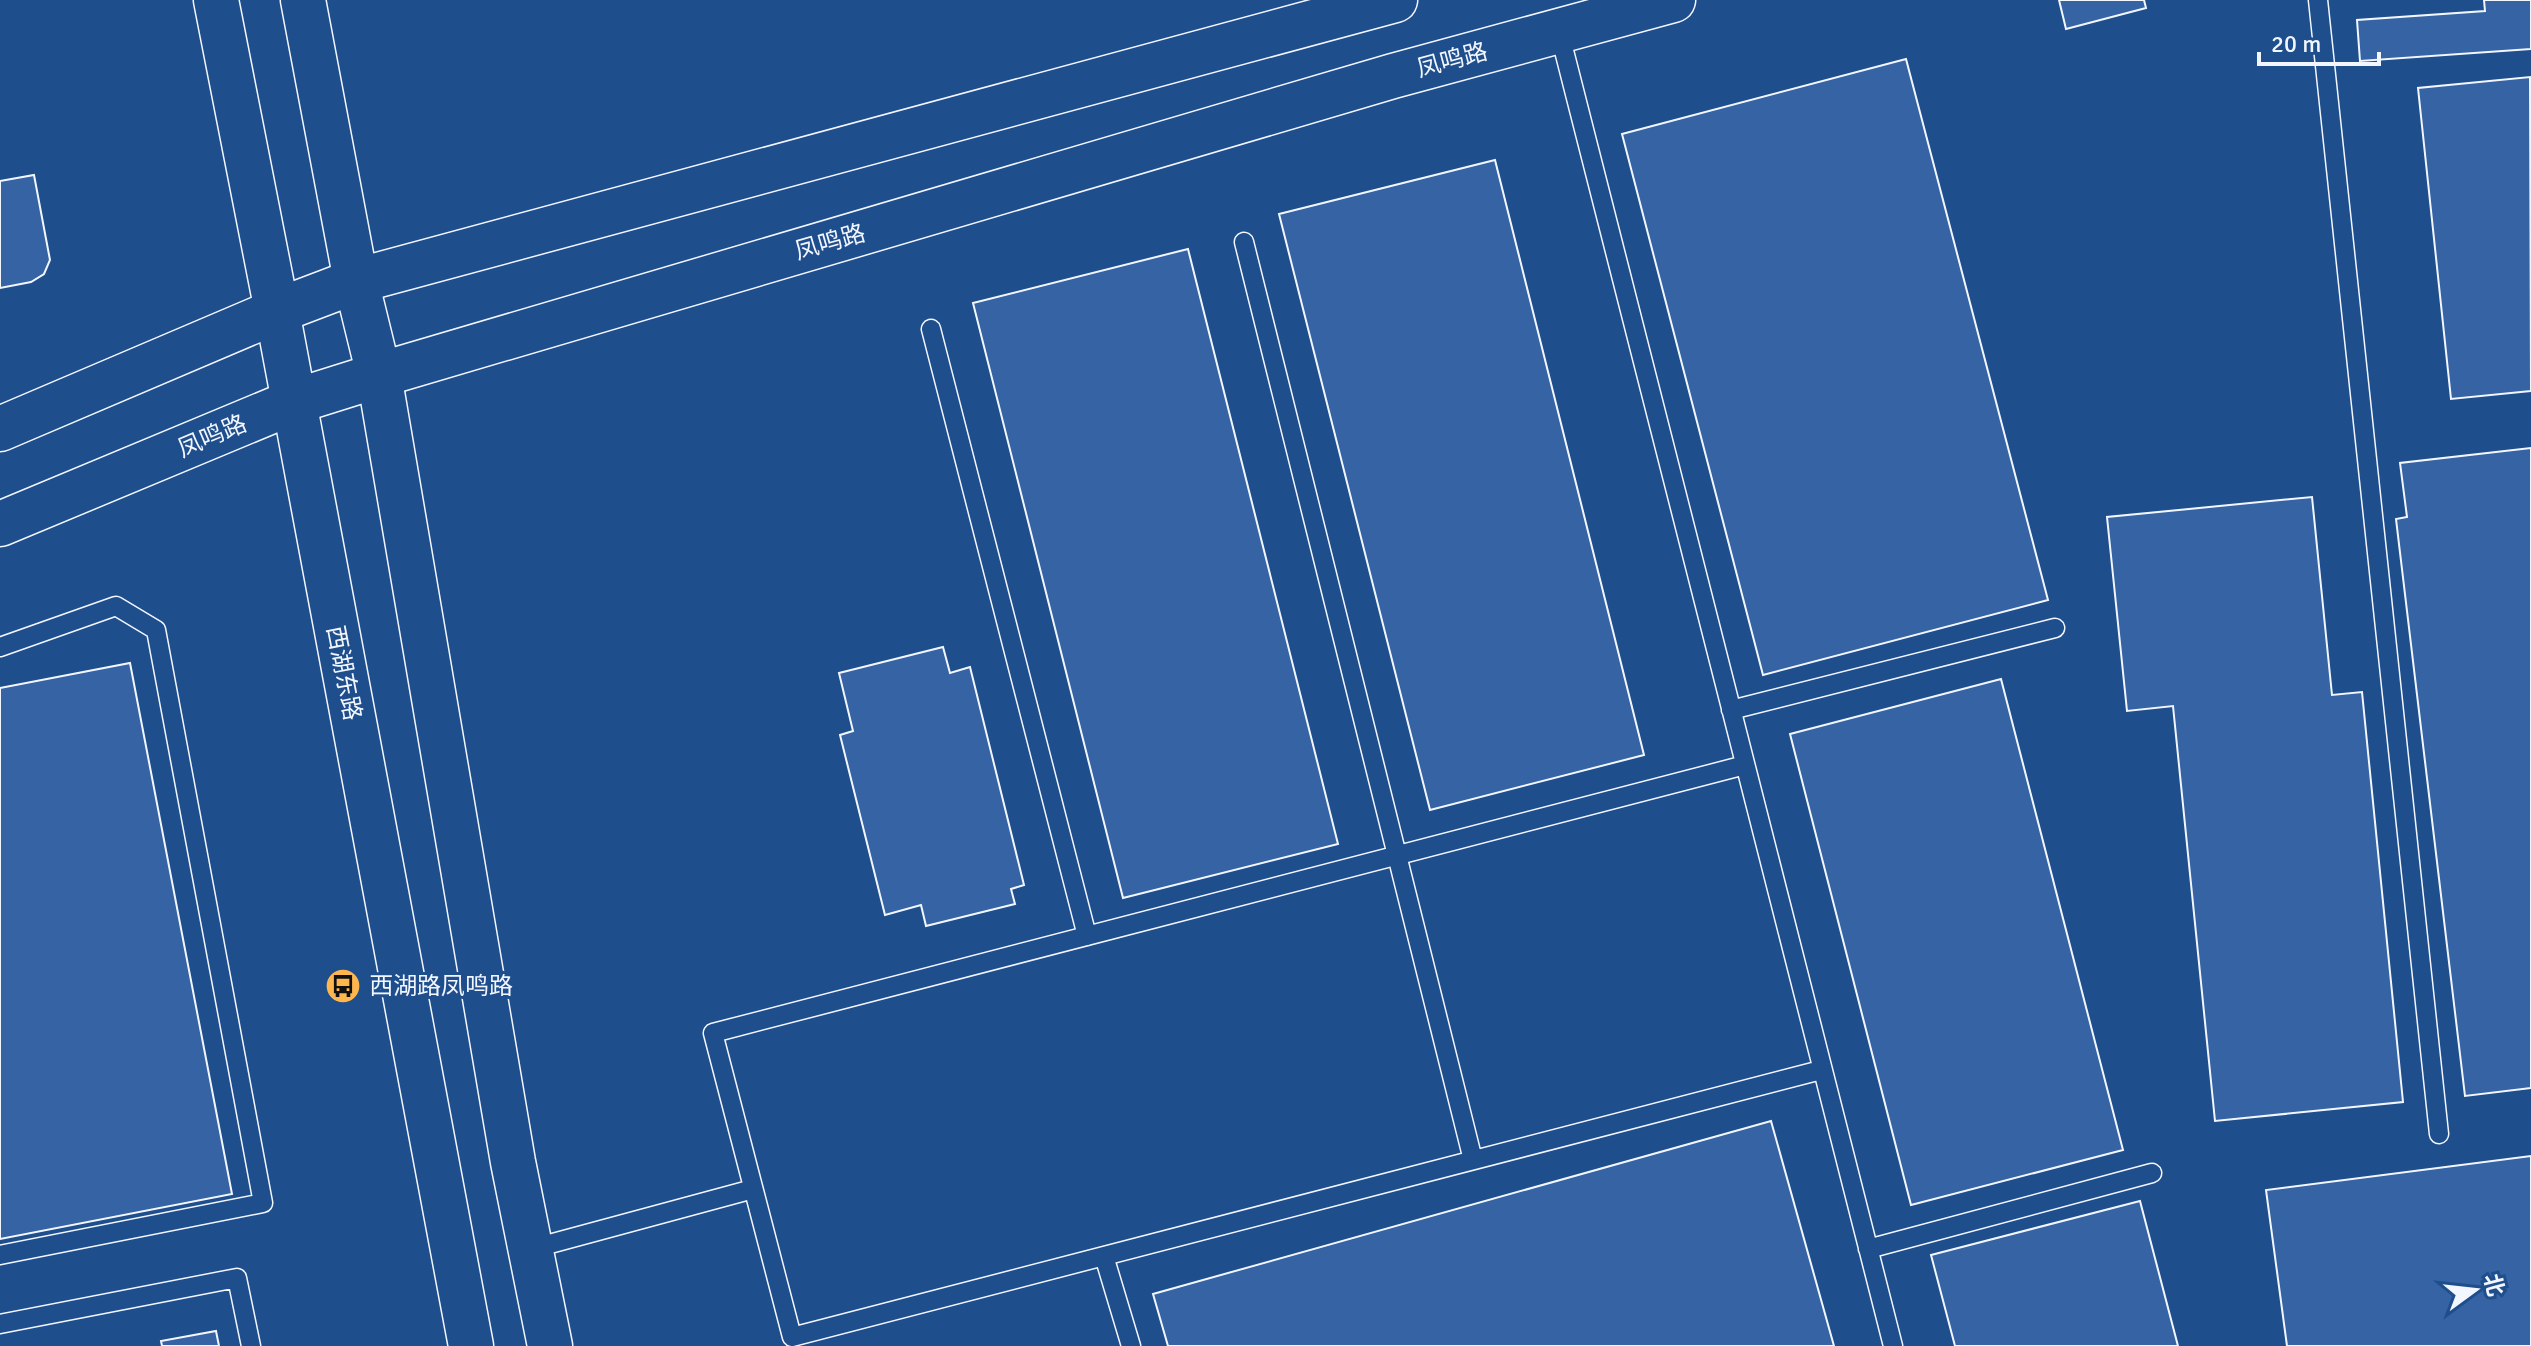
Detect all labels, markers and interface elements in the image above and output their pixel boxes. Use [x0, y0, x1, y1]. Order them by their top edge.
scale bar [2259, 16, 2379, 66]
text: 20 m [2271, 29, 2321, 59]
street label: 凤鸣路 [1413, 36, 1491, 84]
street label: 凤鸣路 [791, 218, 869, 266]
street label: 凤鸣路 [173, 408, 251, 464]
street label: 西湖东路 [320, 623, 368, 723]
bus stop icon: 西湖路凤鸣路 [324, 967, 362, 1005]
place label: 西湖路凤鸣路 [369, 971, 513, 1001]
north arrow [2435, 1250, 2515, 1330]
text: 北 [2478, 1271, 2510, 1299]

